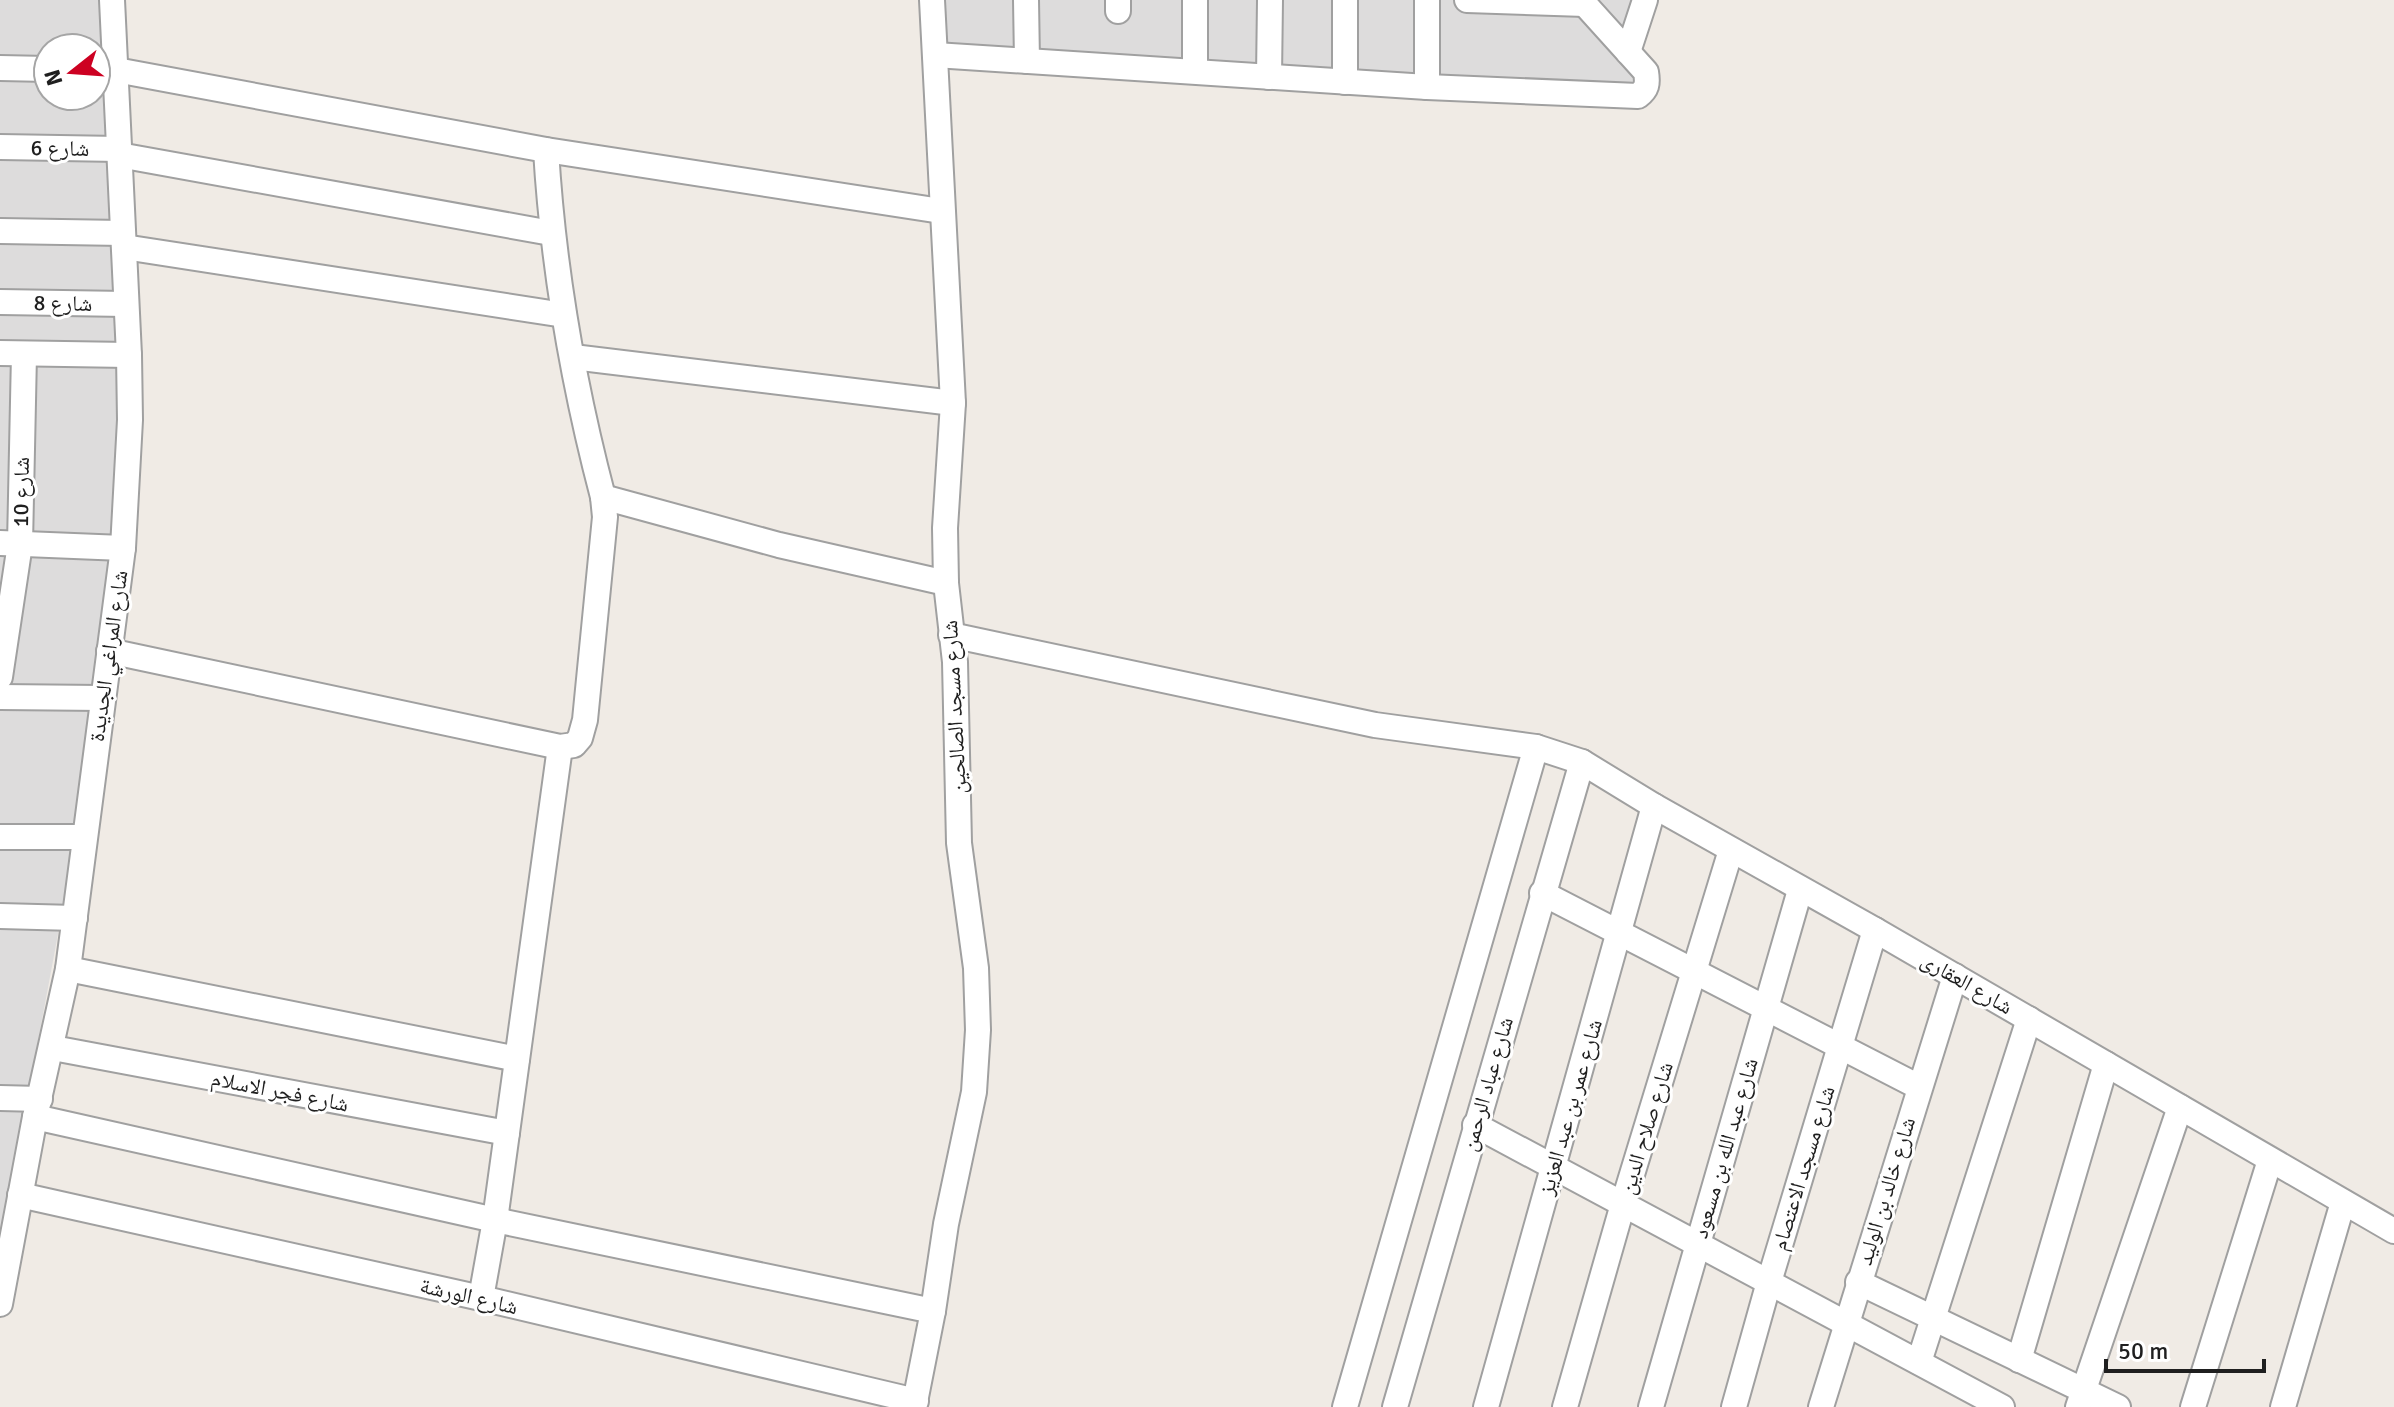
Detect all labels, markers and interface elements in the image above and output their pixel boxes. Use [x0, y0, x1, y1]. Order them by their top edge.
north arrow [32, 32, 112, 112]
text: N [38, 66, 69, 89]
street label: شارع 6 [30, 134, 90, 162]
street label: شارع 8 [33, 289, 93, 317]
street label: شارع 10 [7, 457, 35, 527]
street label: شارع المراغي الجديدة [83, 569, 137, 744]
street label: شارع مسجد الصالحين [936, 619, 972, 795]
street label: شارع العقارى [1916, 946, 2018, 1020]
street label: شارع عباد الرحمن [1455, 1014, 1519, 1154]
street label: شارع عمر بن عبد العزيز [1532, 1016, 1608, 1199]
street label: شارع عبد الله بن مسعود [1686, 1055, 1764, 1241]
street label: شارع صلاح الدين [1613, 1059, 1679, 1197]
street label: شارع فجر الاسلام [209, 1064, 351, 1119]
street label: شارع مسجد الاعتصام [1765, 1083, 1842, 1254]
street label: شارع خالد بن الوليد [1851, 1114, 1921, 1268]
street label: شارع الورشة [417, 1272, 521, 1320]
scale bar [2106, 1323, 2264, 1373]
text: 50 m [2118, 1336, 2168, 1366]

